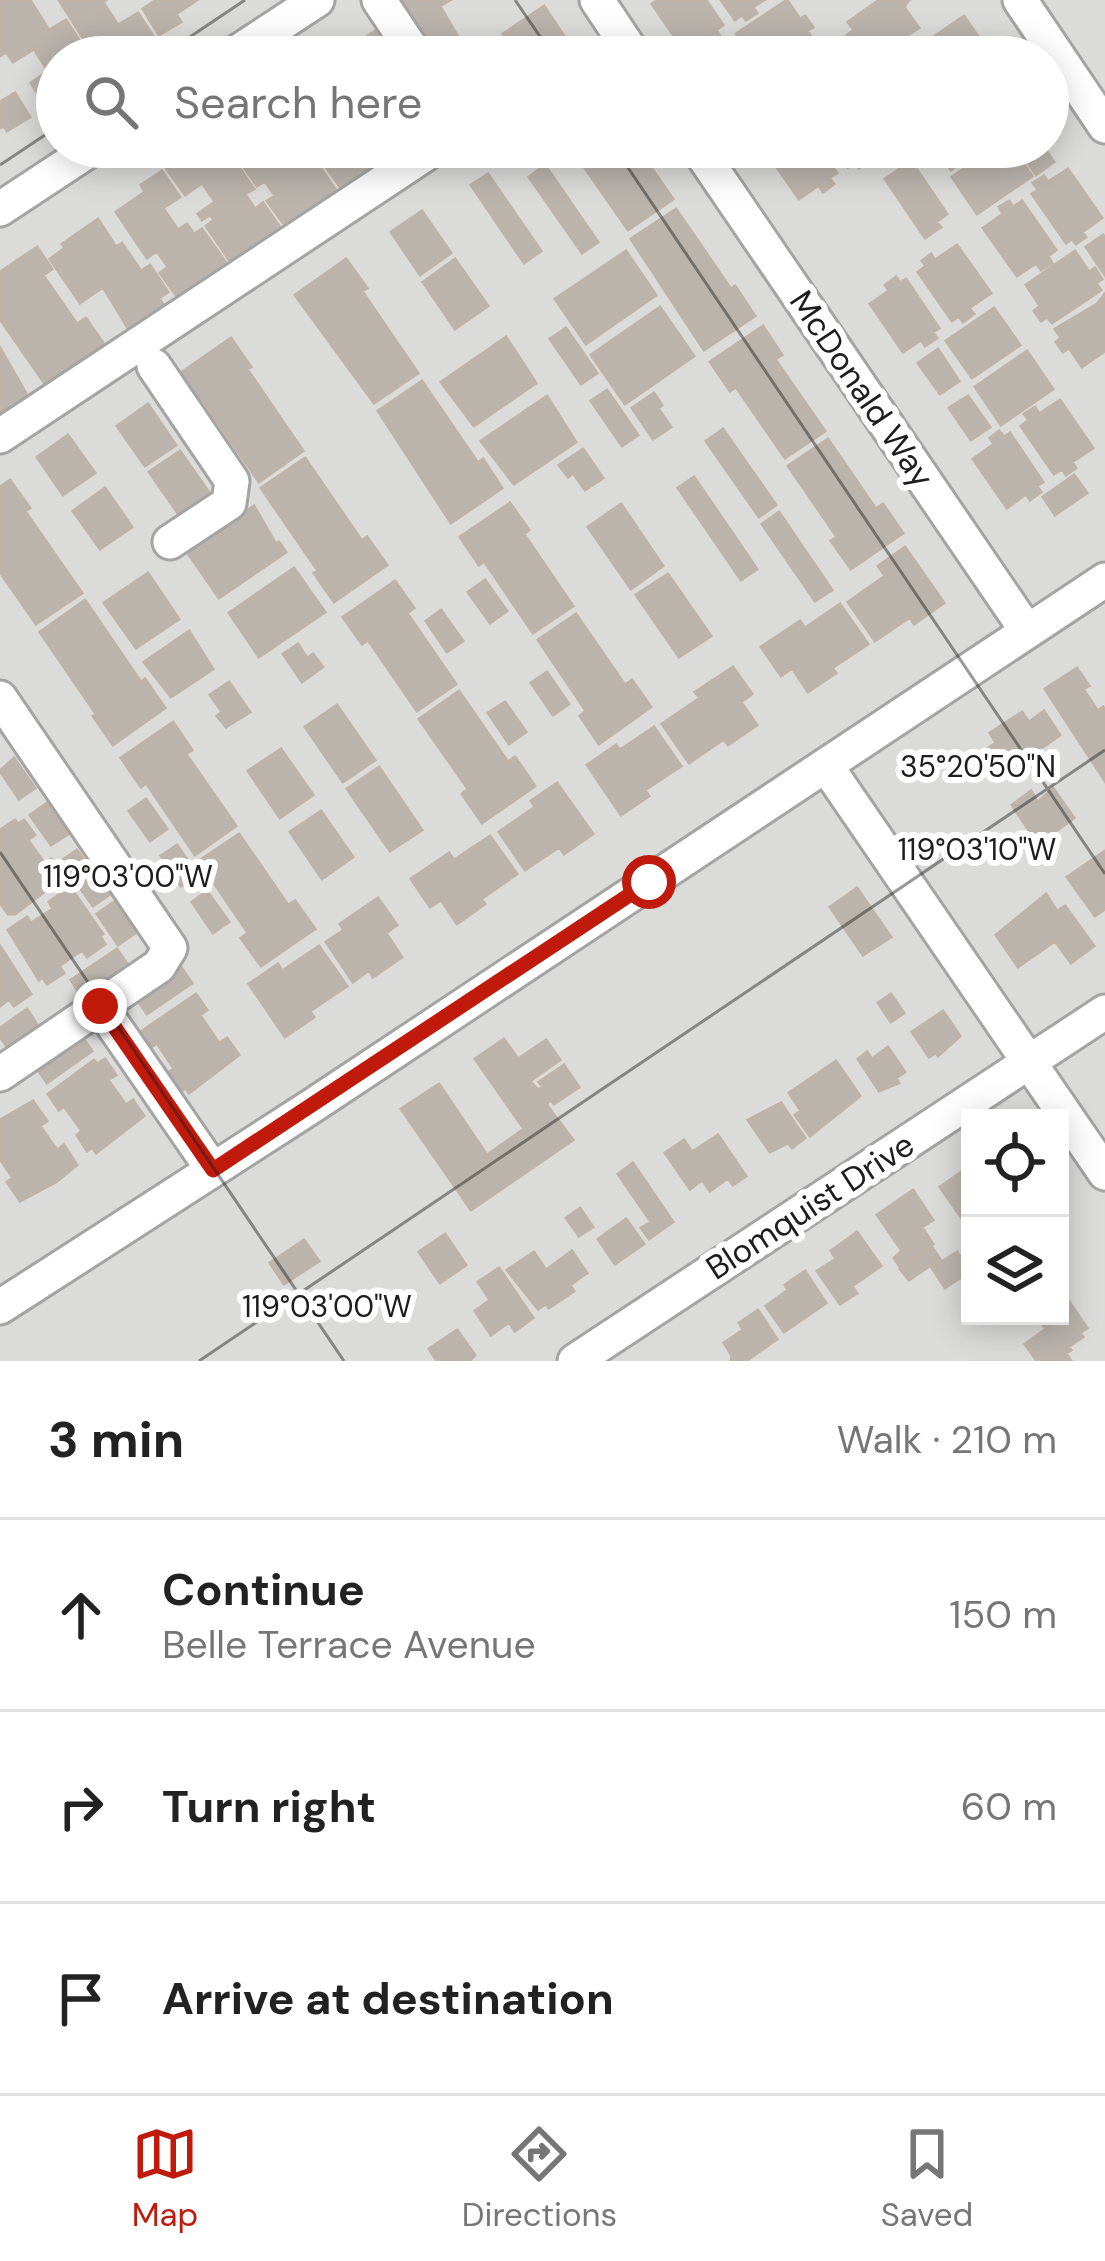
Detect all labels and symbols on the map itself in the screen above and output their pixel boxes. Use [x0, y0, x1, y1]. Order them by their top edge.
street label: McDonald Way [780, 282, 944, 496]
text: 35°20'50"N [900, 747, 1056, 786]
text: 119°03'10"W [898, 830, 1056, 869]
route start [622, 855, 676, 909]
text: 119°03'00"W [43, 857, 213, 896]
route end [73, 979, 127, 1033]
street label: Blomquist Drive [698, 1123, 922, 1289]
text: 119°03'00"W [242, 1287, 412, 1326]

